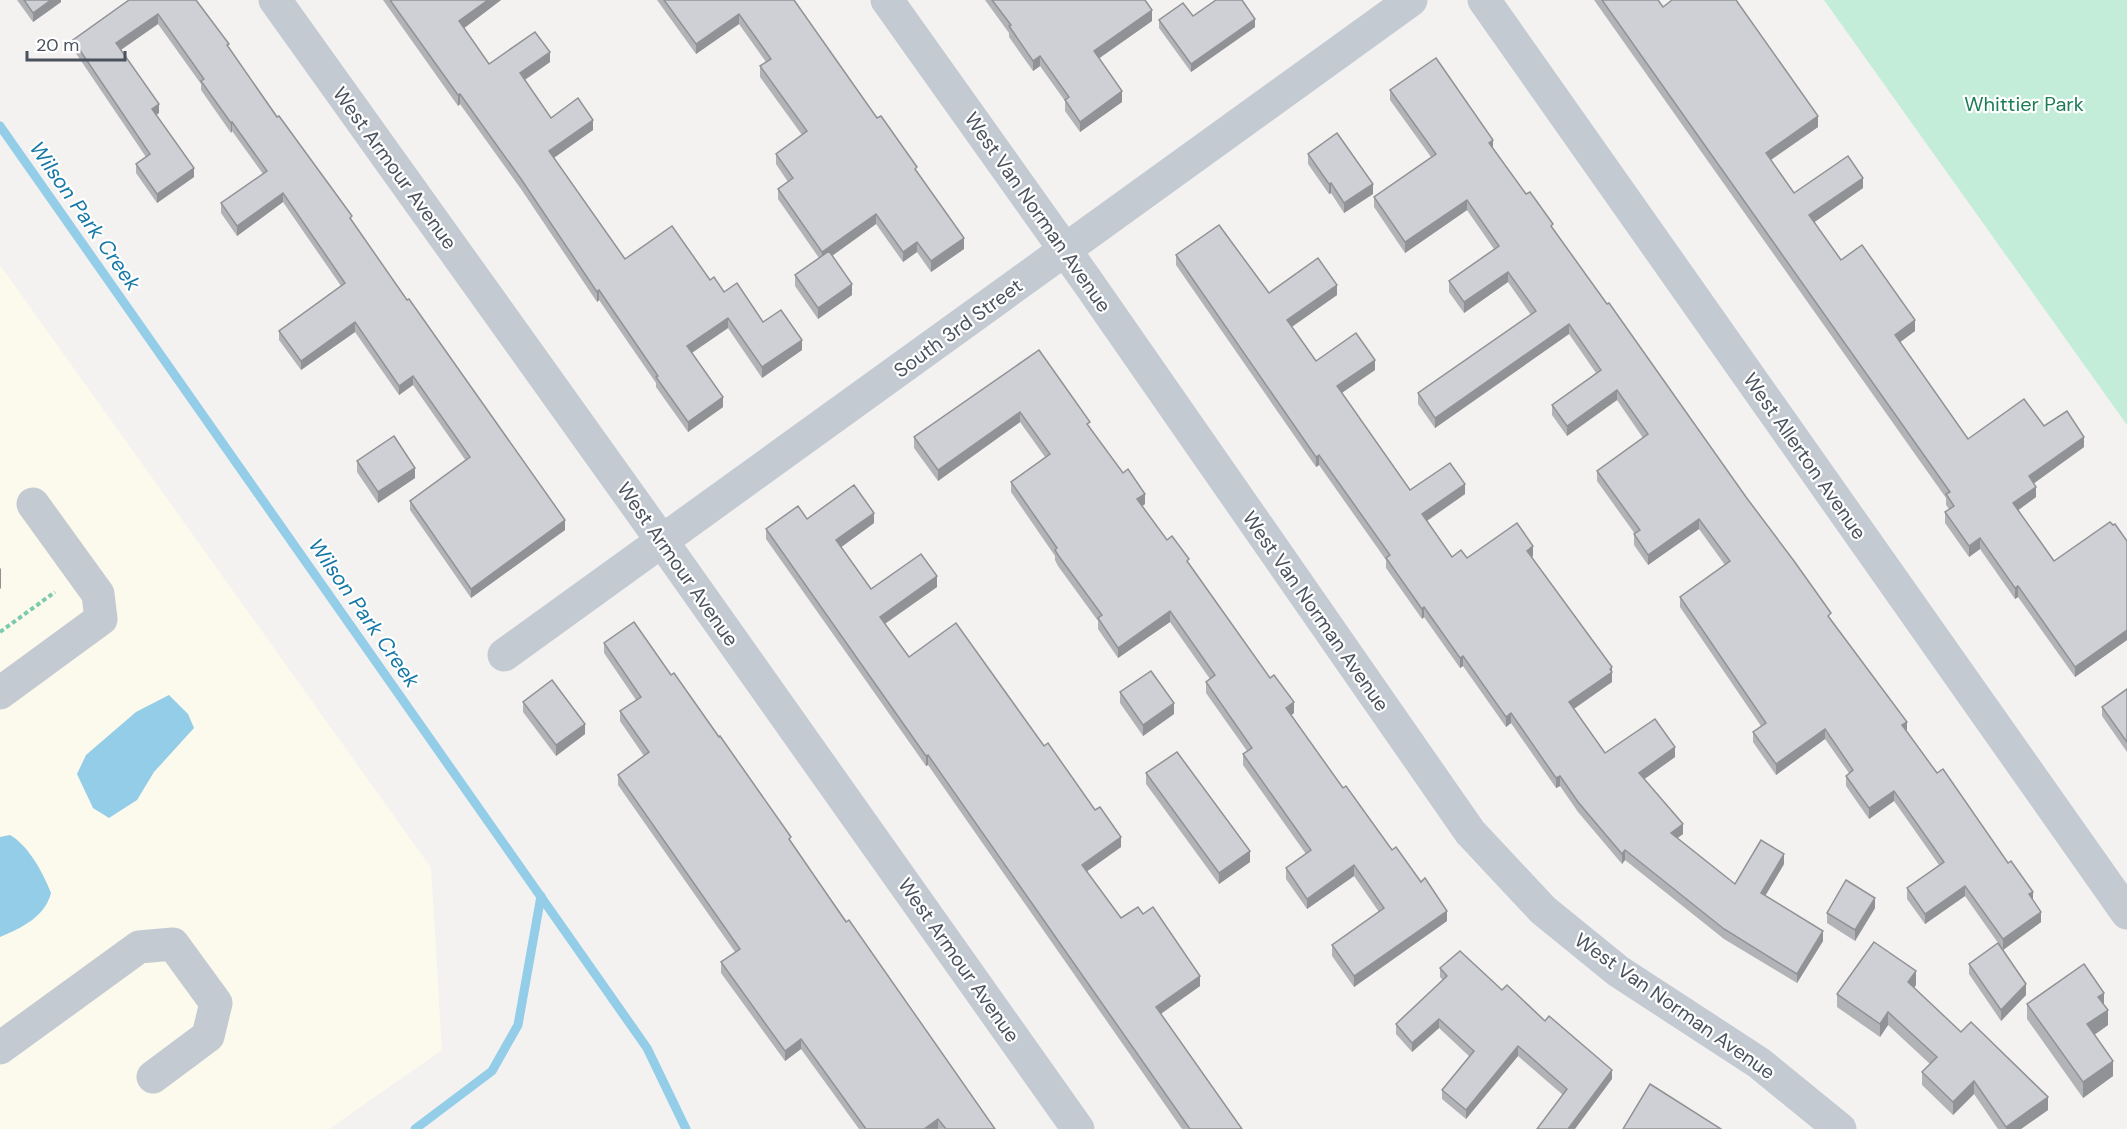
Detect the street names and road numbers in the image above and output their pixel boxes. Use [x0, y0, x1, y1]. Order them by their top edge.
street label: West Armour Avenue [327, 81, 463, 255]
street label: West Van Norman Avenue [959, 107, 1117, 317]
street label: South 3rd Street [888, 272, 1028, 383]
street label: West Allerton Avenue [1738, 368, 1872, 544]
street label: West Armour Avenue [611, 477, 745, 651]
street label: West Van Norman Avenue [1237, 506, 1395, 716]
street label: West Armour Avenue [892, 873, 1026, 1047]
street label: West Van Norman Avenue [1570, 927, 1780, 1085]

